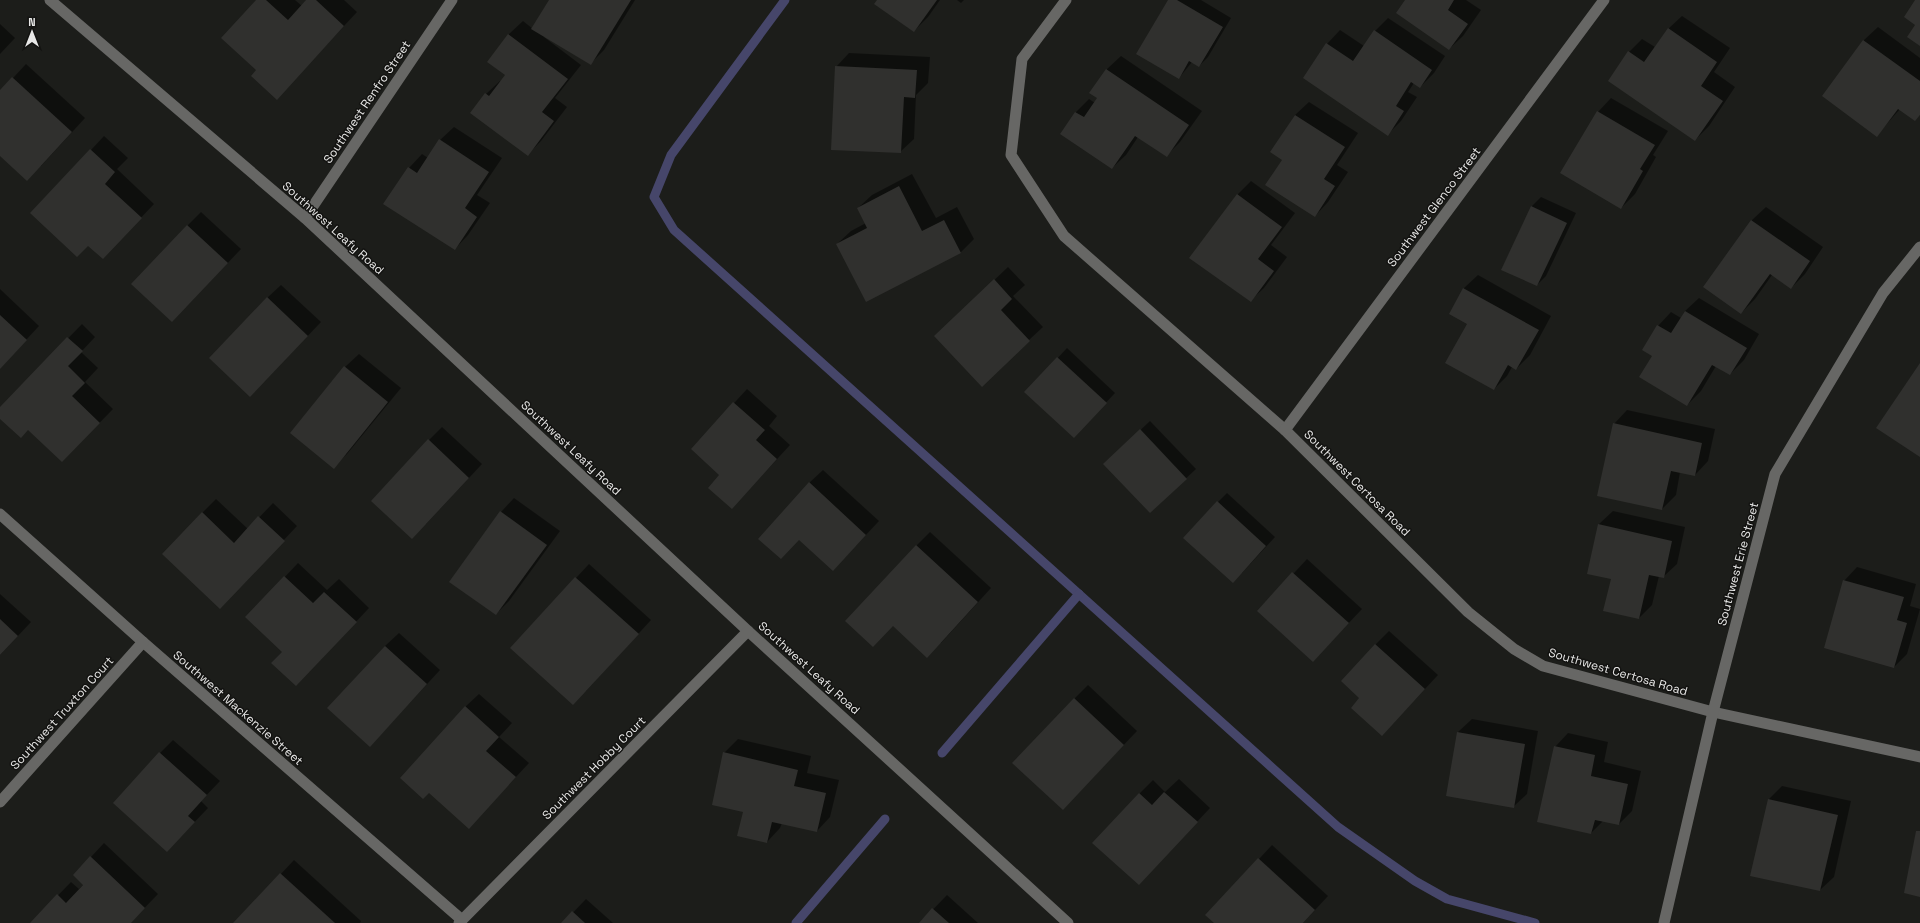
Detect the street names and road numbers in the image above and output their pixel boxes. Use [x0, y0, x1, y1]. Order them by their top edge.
street label: Southwest Renfro Street [320, 37, 414, 167]
street label: Southwest Glenco Street [1384, 144, 1484, 270]
street label: Southwest Leafy Road [279, 178, 387, 278]
street label: Southwest Leafy Road [517, 397, 625, 499]
street label: Southwest Certosa Road [1300, 426, 1414, 540]
street label: Southwest Erie Street [1714, 500, 1762, 628]
street label: Southwest Leafy Road [755, 618, 863, 718]
street label: Southwest Certosa Road [1547, 644, 1689, 700]
street label: Southwest Mackenzie Street [170, 647, 306, 769]
street label: Southwest Truxton Court [7, 653, 117, 773]
street label: Southwest Hobby Court [539, 713, 649, 823]

